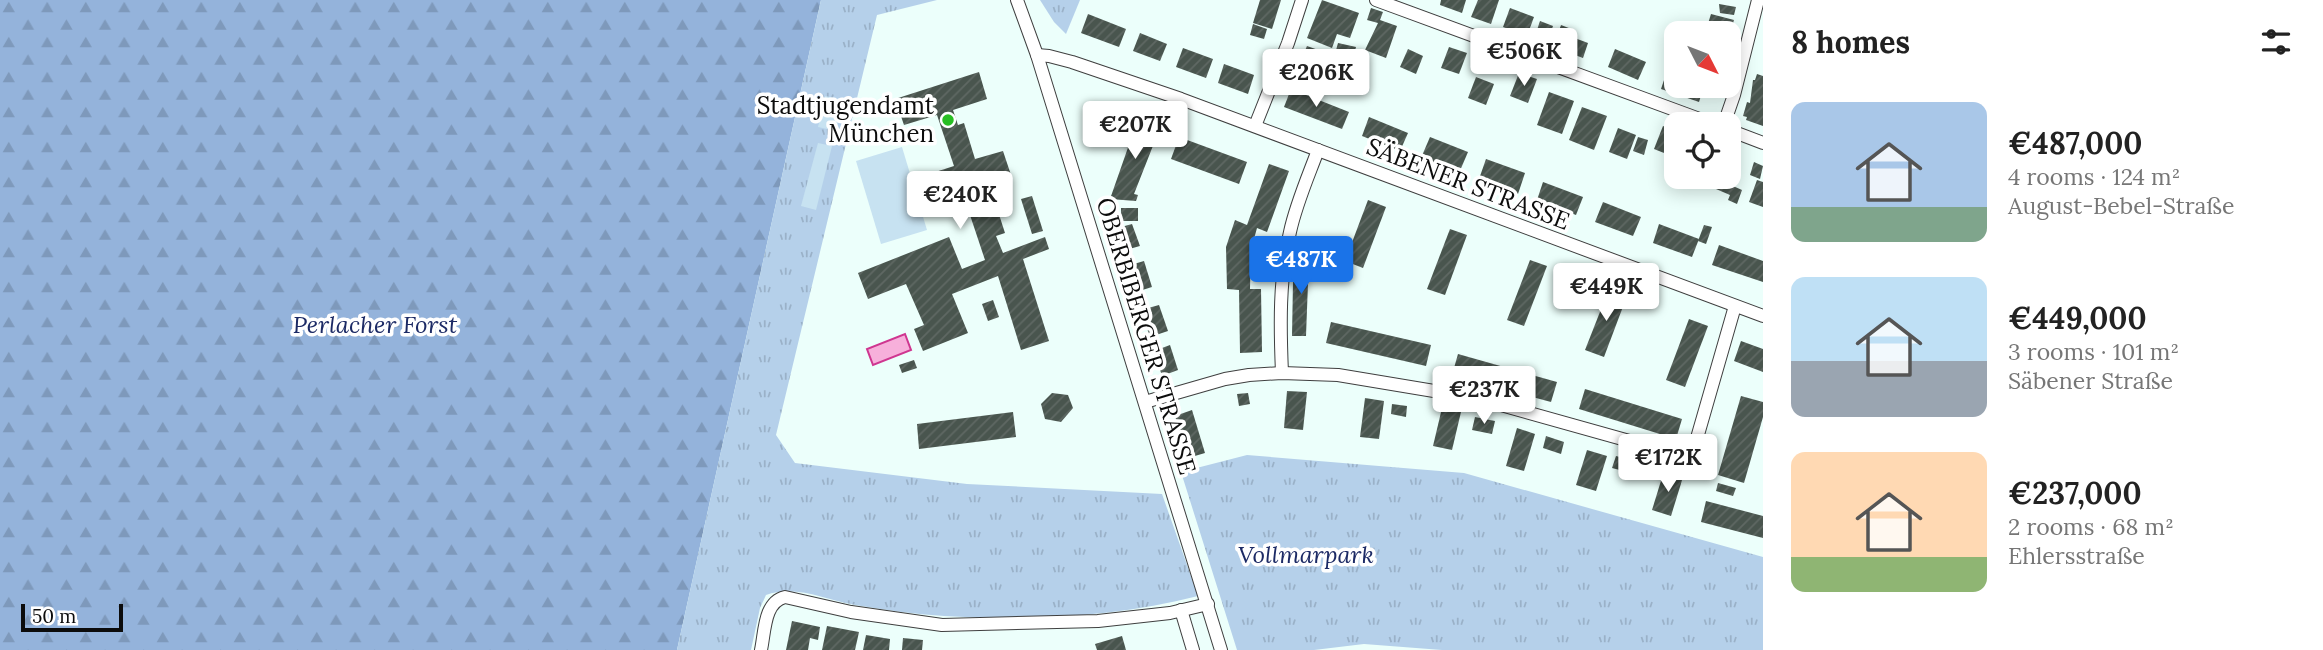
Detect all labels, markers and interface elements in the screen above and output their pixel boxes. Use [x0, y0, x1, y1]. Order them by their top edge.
north arrow [1664, 21, 1741, 98]
map controls [1664, 21, 1741, 189]
text: 8 homes [1791, 23, 1910, 61]
icon: filters [2257, 23, 2295, 61]
pin: €506K [1475, 28, 1573, 88]
text: €506K [1486, 36, 1562, 65]
pin: €206K [1267, 50, 1365, 109]
text: €206K [1278, 57, 1354, 86]
place label: Stadtjugendamt München [757, 90, 935, 149]
pin: €207K [1086, 102, 1184, 161]
text: €207K [1099, 109, 1171, 138]
marker: Stadtjugendamt München [940, 112, 956, 128]
button: locate [1664, 112, 1741, 189]
text: €487,000 [2008, 124, 2142, 162]
street label: SÄBENER STRASSE [1362, 130, 1574, 237]
icon: home [1847, 130, 1931, 214]
text: 4 rooms · 124 m² [2008, 162, 2180, 191]
pin: €240K [911, 172, 1009, 231]
text: €240K [923, 179, 997, 208]
text: August-Bebel-Straße [2008, 191, 2234, 220]
street label: OBERBIBERGER STRASSE [1090, 194, 1203, 478]
pin: €487K [1252, 236, 1350, 296]
text: €487K [1265, 244, 1337, 273]
pin: €449K [1557, 264, 1655, 323]
text: €449K [1569, 271, 1643, 300]
text: €449,000 [2008, 299, 2146, 337]
icon: home [1847, 305, 1931, 389]
park label: Perlacher Forst [293, 309, 458, 340]
text: 3 rooms · 101 m² [2008, 337, 2179, 366]
pin: €237K [1435, 366, 1533, 426]
text: Säbener Straße [2008, 366, 2173, 395]
text: €237K [1449, 374, 1519, 403]
pin: €172K [1619, 434, 1717, 494]
text: €172K [1634, 442, 1702, 471]
text: €237,000 [2008, 474, 2142, 512]
icon: home [1847, 480, 1931, 564]
text: 2 rooms · 68 m² [2008, 512, 2174, 541]
park label: Vollmarpark [1238, 539, 1374, 570]
text: Ehlersstraße [2008, 541, 2145, 570]
scale bar [21, 601, 122, 633]
text: 50 m [32, 604, 76, 628]

